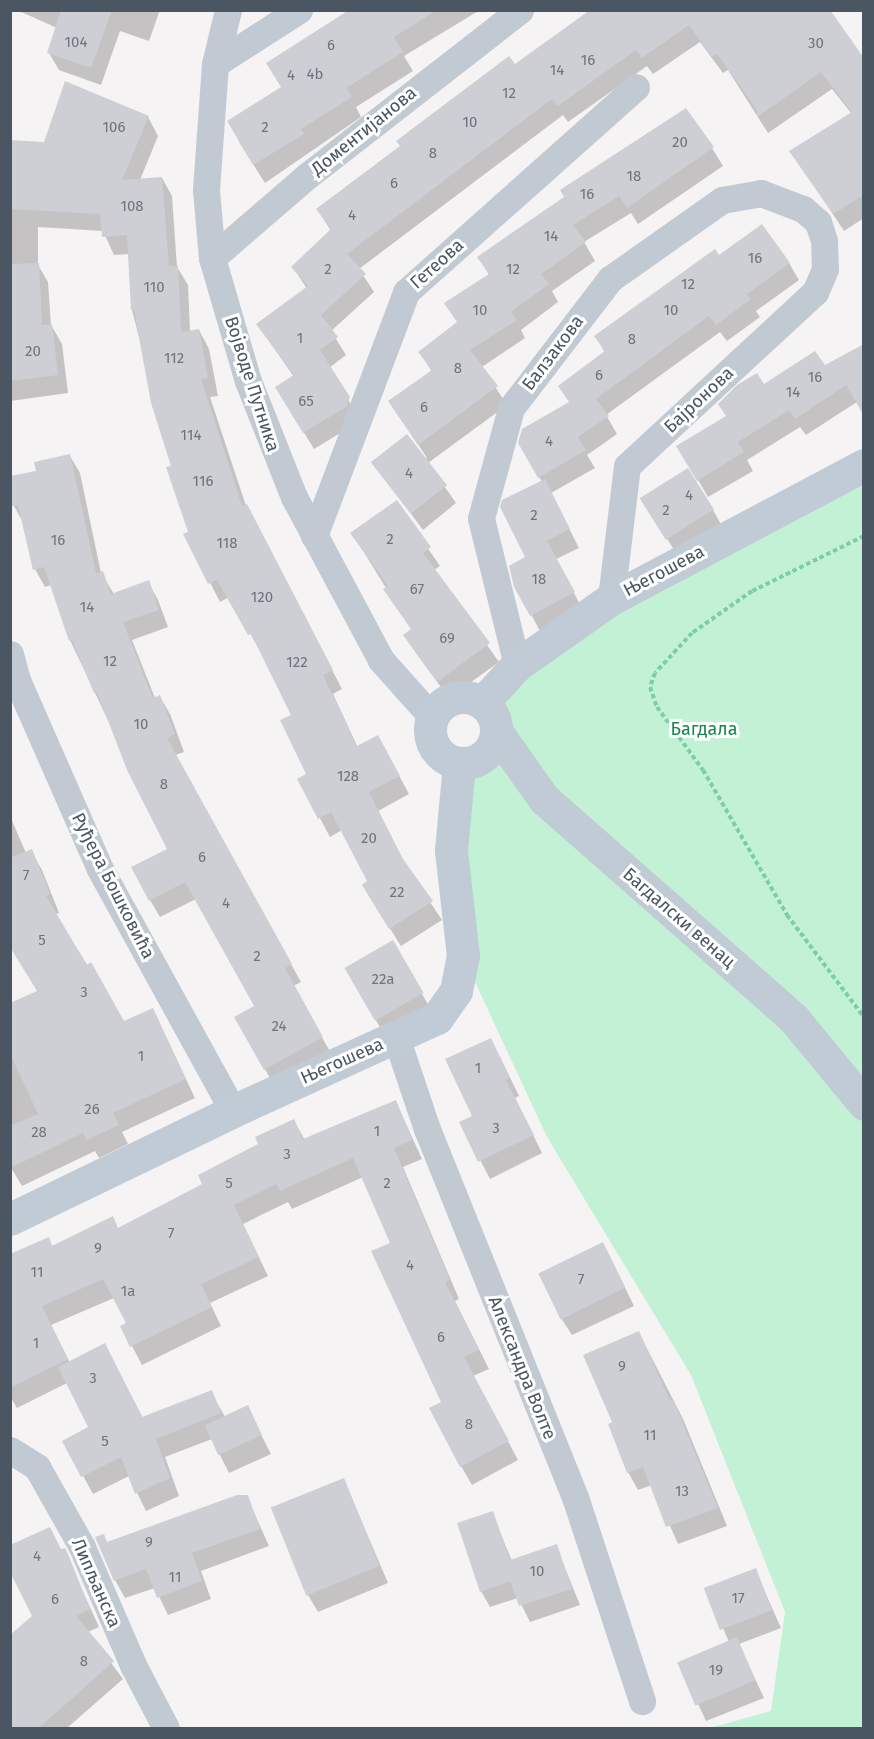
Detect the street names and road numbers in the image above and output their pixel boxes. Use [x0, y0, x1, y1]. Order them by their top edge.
street label: Доментијанова [307, 82, 421, 180]
street label: Гетеова [406, 234, 468, 294]
street label: Балзакова [518, 311, 588, 395]
street label: Војводе Путника [220, 314, 284, 454]
street label: Бајронова [660, 362, 738, 438]
street label: Његошева [620, 541, 708, 601]
street label: Руђера Бошковића [67, 809, 159, 963]
street label: Багдалски венац [618, 863, 740, 973]
street label: Његошева [297, 1033, 387, 1089]
street label: Александра Волте [483, 1293, 561, 1443]
street label: Липљанска [67, 1535, 125, 1631]

